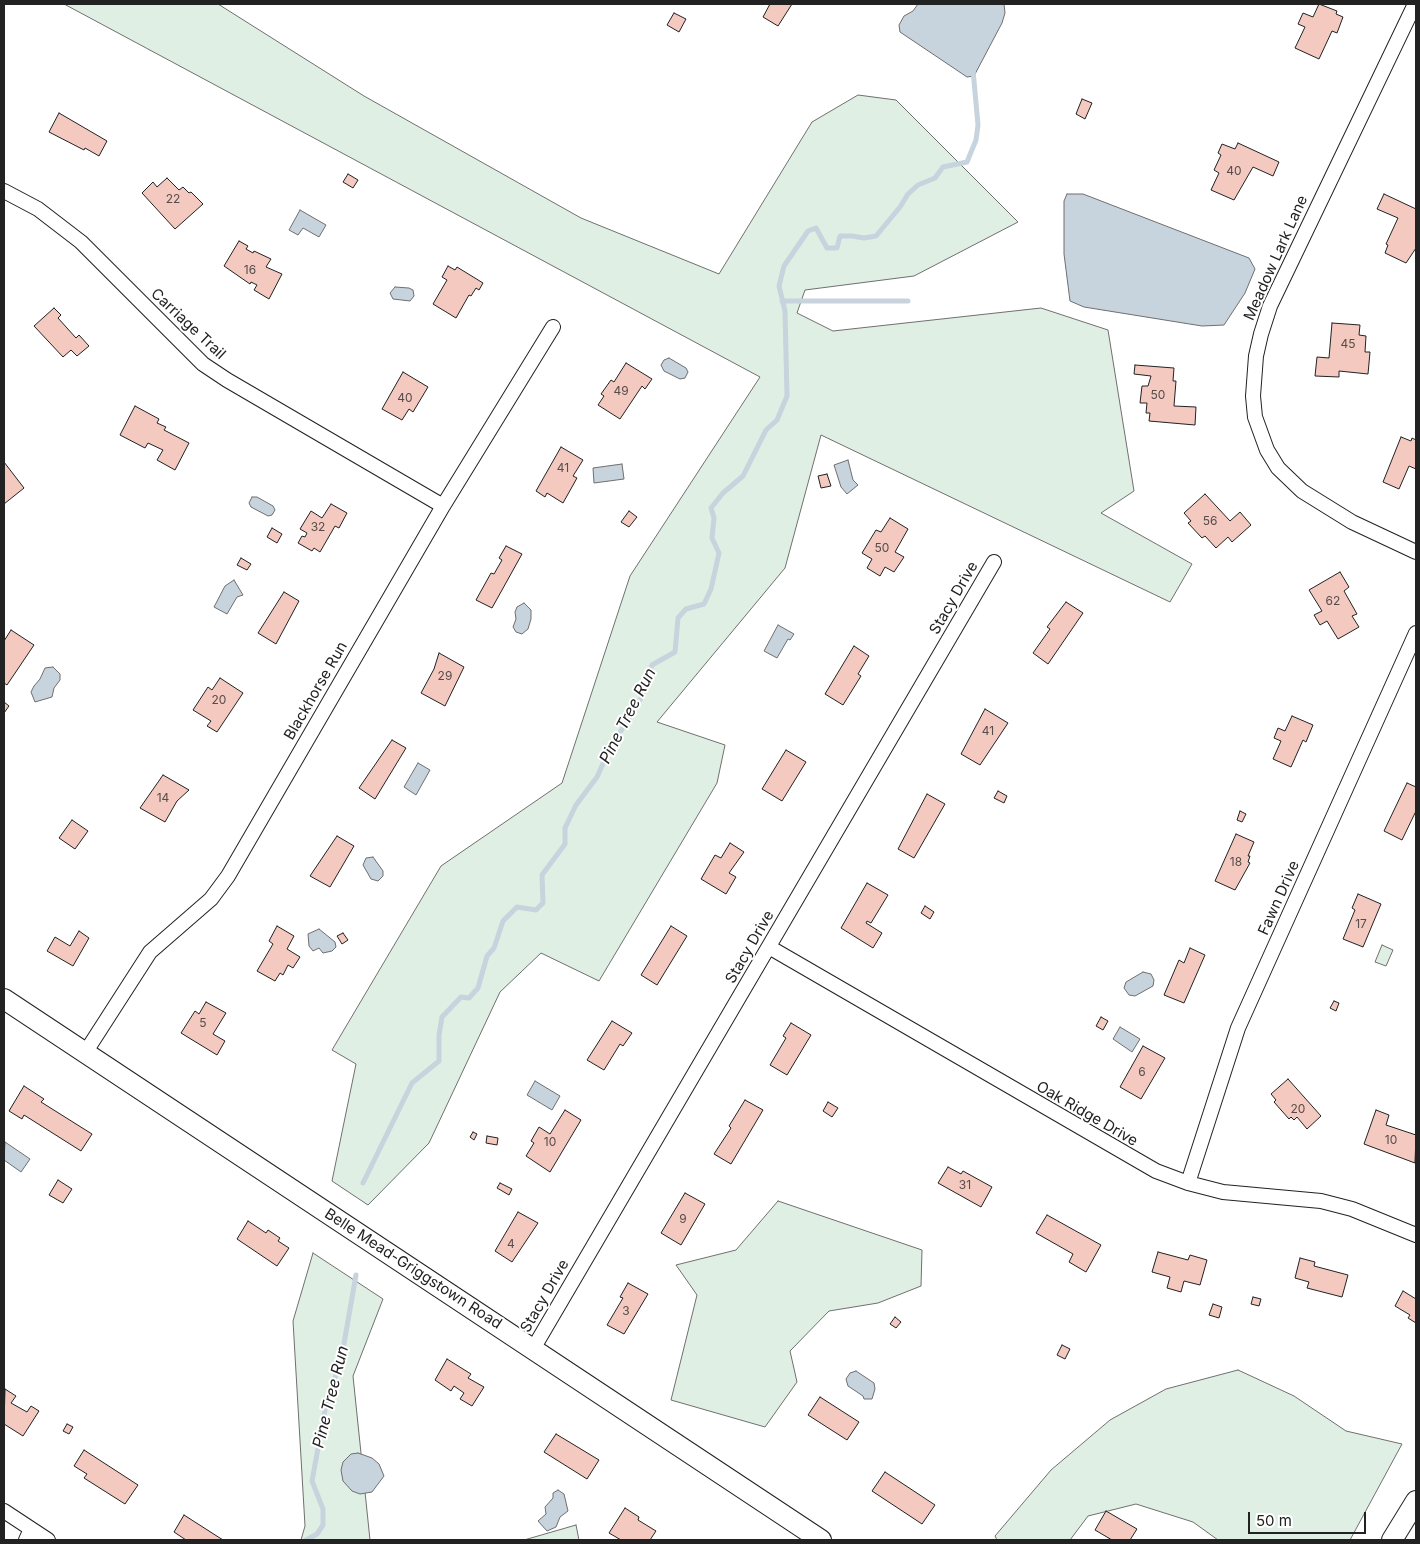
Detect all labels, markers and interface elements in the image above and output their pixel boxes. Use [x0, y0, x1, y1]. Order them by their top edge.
house number: 40 [1226, 164, 1242, 178]
house number: 22 [166, 192, 180, 206]
street label: Meadow Lark Lane [1240, 193, 1312, 323]
house number: 16 [244, 263, 256, 277]
street label: Carriage Trail [147, 285, 229, 363]
house number: 45 [1340, 337, 1356, 351]
house number: 49 [613, 384, 629, 398]
house number: 50 [1151, 388, 1165, 402]
house number: 40 [397, 391, 413, 405]
house number: 41 [557, 461, 569, 475]
house number: 56 [1203, 514, 1217, 528]
house number: 32 [311, 520, 325, 534]
house number: 50 [875, 541, 889, 555]
street label: Stacy Drive [926, 558, 982, 638]
house number: 62 [1326, 594, 1340, 608]
street label: Blackhorse Run [281, 639, 351, 743]
water label: Pine Tree Run [596, 665, 660, 767]
house number: 29 [438, 669, 452, 683]
house number: 20 [212, 693, 226, 707]
house number: 41 [982, 724, 994, 738]
house number: 14 [157, 791, 169, 805]
house number: 18 [1230, 855, 1242, 869]
street label: Fawn Drive [1255, 858, 1303, 938]
street label: Stacy Drive [722, 907, 778, 987]
house number: 17 [1355, 917, 1367, 931]
house number: 5 [199, 1016, 207, 1030]
house number: 6 [1138, 1065, 1146, 1079]
street label: Oak Ridge Drive [1033, 1078, 1141, 1150]
house number: 20 [1291, 1102, 1305, 1116]
house number: 10 [1385, 1133, 1397, 1147]
house number: 10 [544, 1135, 556, 1149]
house number: 31 [959, 1178, 971, 1192]
street label: Belle Mead-Griggstown Road [321, 1205, 505, 1333]
house number: 9 [679, 1212, 687, 1226]
house number: 4 [507, 1237, 515, 1251]
street label: Stacy Drive [517, 1256, 573, 1336]
house number: 3 [622, 1304, 630, 1318]
water label: Pine Tree Run [309, 1344, 353, 1450]
scale bar [1250, 1502, 1368, 1534]
text: 50 m [1256, 1511, 1292, 1530]

